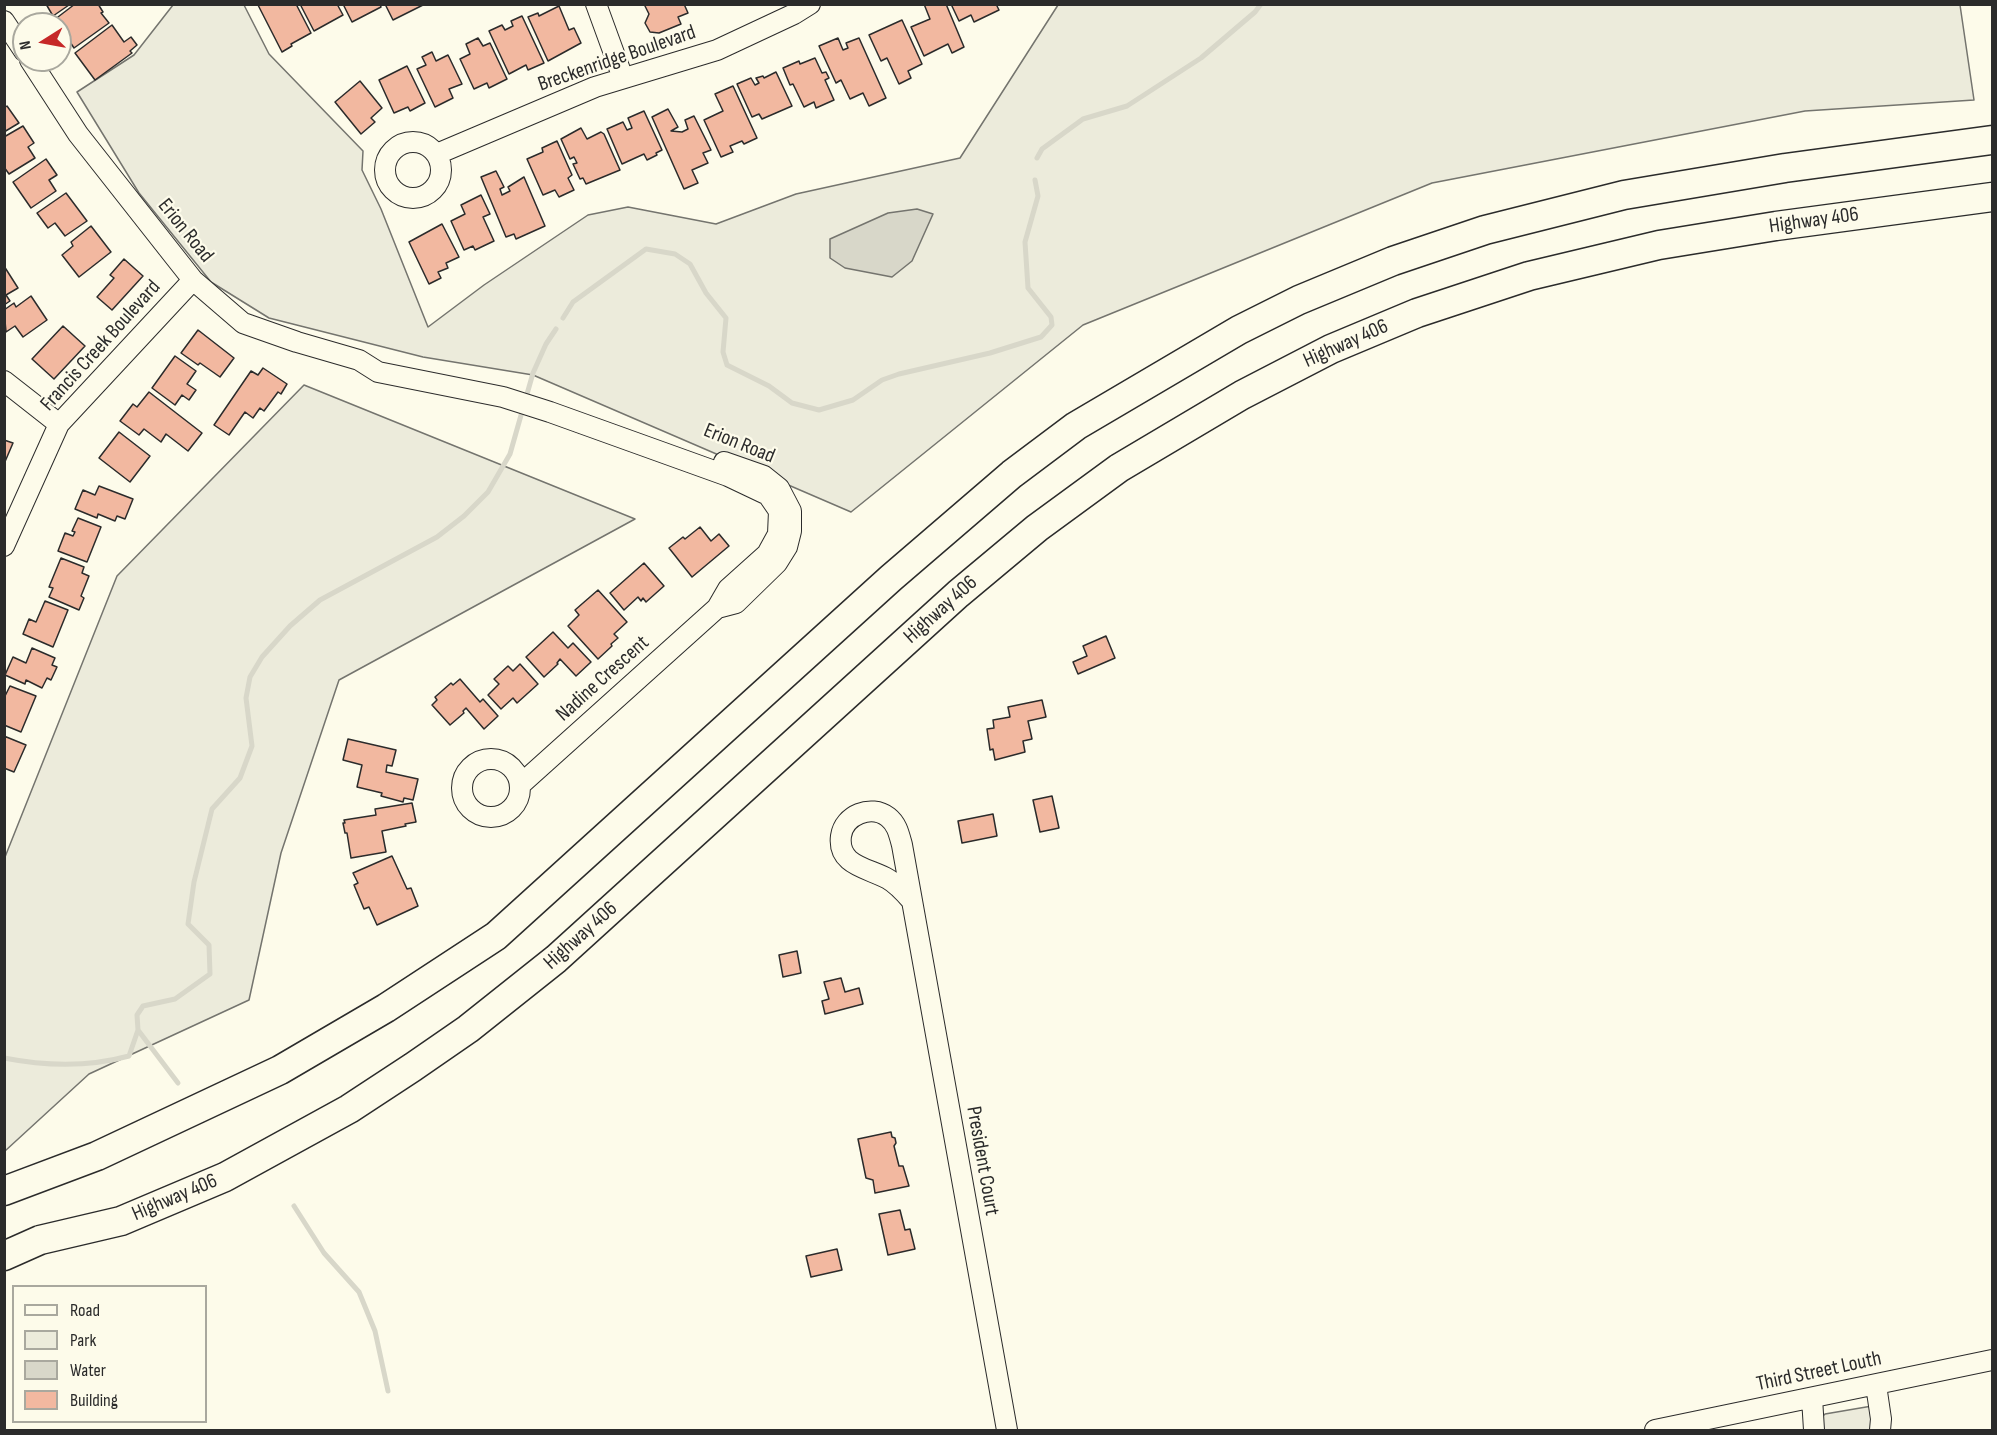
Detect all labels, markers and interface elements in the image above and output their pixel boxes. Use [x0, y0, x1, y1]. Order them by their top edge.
north arrow [12, 12, 72, 72]
street label: Breckenridge Boulevard [535, 20, 699, 98]
text: N [16, 39, 36, 51]
street label: Erion Road [152, 194, 218, 268]
street label: Highway 406 [1768, 202, 1860, 240]
street label: Francis Creek Boulevard [36, 275, 166, 417]
street label: Highway 406 [1300, 314, 1392, 374]
street label: Erion Road [700, 418, 778, 470]
street label: Highway 406 [899, 570, 983, 650]
street label: Nadine Crescent [551, 631, 655, 727]
street label: Highway 406 [539, 896, 623, 976]
street label: President Court [960, 1104, 1004, 1218]
street label: Highway 406 [129, 1169, 221, 1227]
legend [12, 1285, 207, 1423]
text: Road [70, 1300, 100, 1321]
text: Park [70, 1330, 96, 1351]
street label: Third Street Louth [1754, 1346, 1884, 1398]
text: Water [70, 1360, 106, 1381]
text: Building [70, 1390, 118, 1411]

